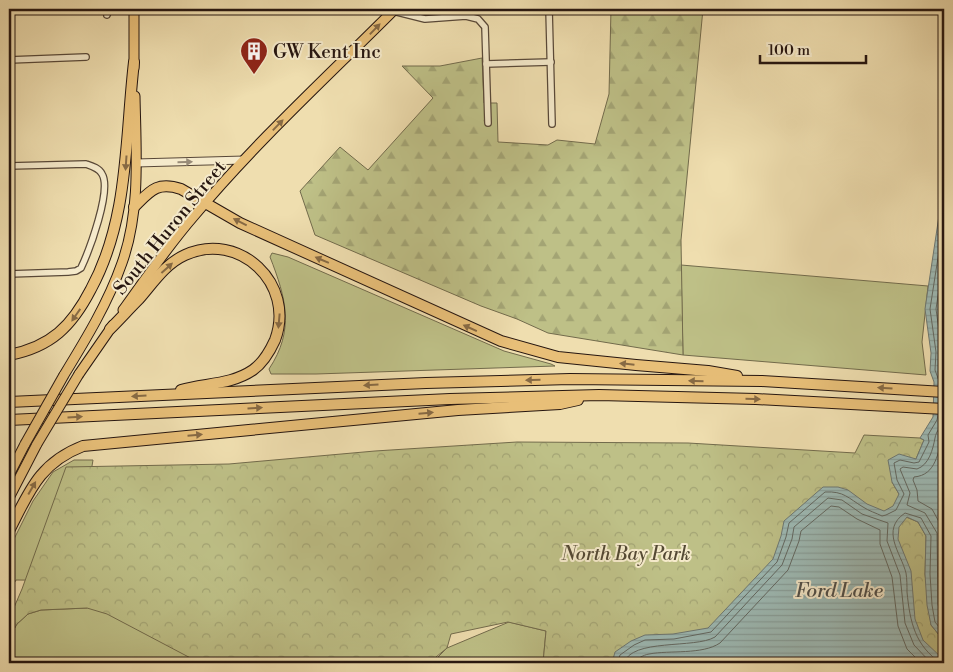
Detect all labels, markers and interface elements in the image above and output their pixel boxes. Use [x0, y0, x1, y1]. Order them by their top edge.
one-way arrow [369, 23, 381, 35]
scale bar [760, 32, 867, 64]
building icon: GW Kent Inc [239, 36, 269, 75]
place label: GW Kent Inc [273, 40, 381, 64]
text: 100 m [768, 41, 810, 60]
one-way arrow [271, 119, 283, 131]
street label: South Huron Street [108, 155, 232, 300]
one-way arrow [121, 155, 129, 171]
one-way arrow [177, 157, 193, 165]
one-way arrow [233, 218, 248, 226]
one-way arrow [315, 255, 329, 263]
one-way arrow [160, 262, 172, 274]
one-way arrow [70, 308, 81, 321]
one-way arrow [274, 314, 282, 330]
one-way arrow [463, 323, 477, 331]
one-way arrow [619, 360, 635, 368]
one-way arrow [525, 376, 541, 384]
one-way arrow [688, 377, 704, 385]
one-way arrow [363, 382, 379, 390]
one-way arrow [877, 383, 893, 391]
one-way arrow [130, 392, 146, 400]
one-way arrow [745, 395, 761, 403]
one-way arrow [247, 404, 263, 412]
one-way arrow [418, 409, 434, 417]
one-way arrow [67, 413, 83, 421]
one-way arrow [187, 431, 203, 439]
one-way arrow [27, 481, 36, 495]
park label: North Bay Park [561, 542, 690, 566]
water label: Ford Lake [795, 579, 884, 604]

